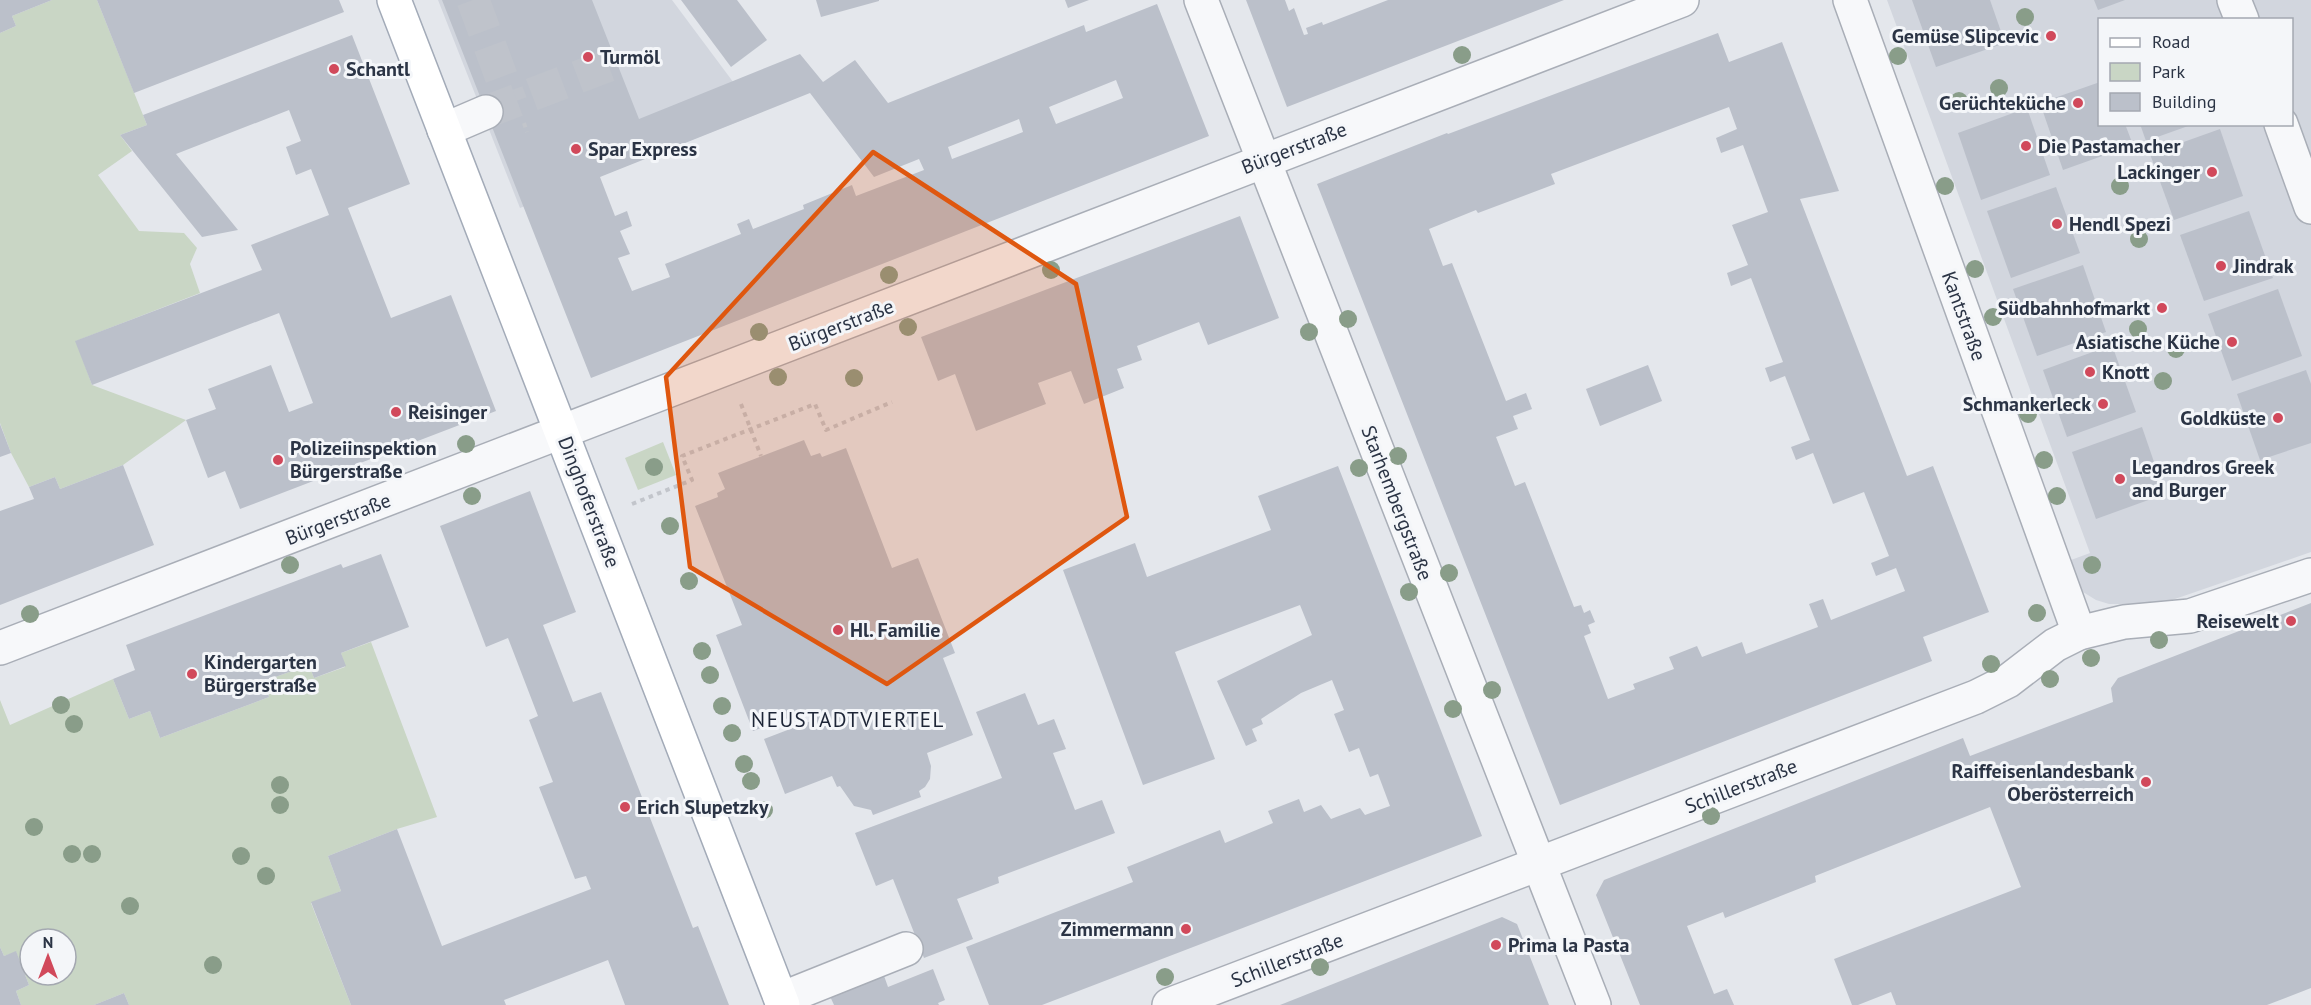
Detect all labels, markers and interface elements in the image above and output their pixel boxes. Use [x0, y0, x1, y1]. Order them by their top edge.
legend [2098, 18, 2293, 126]
place label: Gemüse Slipcevic [1892, 23, 2039, 49]
marker: Gemüse Slipcevic [2044, 29, 2058, 43]
text: Road [2152, 30, 2190, 53]
place label: Turmöl [600, 44, 660, 70]
marker: Turmöl [581, 50, 595, 64]
place label: Schantl [346, 56, 410, 82]
text: Park [2152, 60, 2185, 83]
marker: Schantl [327, 62, 341, 76]
place label: Gerüchteküche [1939, 90, 2066, 116]
text: Building [2152, 90, 2216, 113]
marker: Gerüchteküche [2071, 96, 2085, 110]
street label: Bürgerstraße [1238, 116, 1350, 180]
place label: Die Pastamacher [2038, 133, 2180, 159]
place label: Spar Express [588, 136, 697, 162]
marker: Die Pastamacher [2019, 139, 2033, 153]
marker: Spar Express [569, 142, 583, 156]
place label: Lackinger [2117, 159, 2200, 185]
marker: Lackinger [2205, 165, 2219, 179]
place label: Hendl Spezi [2069, 211, 2171, 237]
marker: Hendl Spezi [2050, 217, 2064, 231]
place label: Jindrak [2232, 253, 2294, 279]
marker: Jindrak [2214, 259, 2228, 273]
street label: Kantstraße [1936, 268, 1992, 364]
street label: Bürgerstraße [785, 293, 897, 357]
place label: Südbahnhofmarkt [1998, 295, 2150, 321]
marker: Südbahnhofmarkt [2155, 301, 2169, 315]
place label: Asiatische Küche [2076, 329, 2220, 355]
marker: Asiatische Küche [2225, 335, 2239, 349]
place label: Knott [2102, 359, 2149, 385]
marker: Knott [2083, 365, 2097, 379]
place label: Schmankerleck [1963, 391, 2091, 417]
marker: Schmankerleck [2096, 397, 2110, 411]
place label: Reisinger [408, 399, 487, 425]
marker: Reisinger [389, 405, 403, 419]
place label: Goldküste [2180, 405, 2266, 431]
marker: Goldküste [2271, 411, 2285, 425]
street label: Starhembergstraße [1355, 422, 1439, 584]
street label: Dinghoferstraße [552, 433, 626, 571]
place label: Polizeiinspektion Bürgerstraße [290, 435, 437, 484]
marker: Polizeiinspektion Bürgerstraße [271, 453, 285, 467]
place label: Legandros Greek and Burger [2132, 454, 2274, 503]
marker: Legandros Greek and Burger [2113, 472, 2127, 486]
street label: Bürgerstraße [282, 487, 394, 551]
place label: Reisewelt [2197, 608, 2279, 634]
marker: Reisewelt [2284, 614, 2298, 628]
place label: Hl. Familie [850, 617, 940, 643]
marker: Hl. Familie [831, 623, 845, 637]
place label: Kindergarten Bürgerstraße [204, 649, 317, 698]
marker: Kindergarten Bürgerstraße [185, 667, 199, 681]
district label: NEUSTADTVIERTEL [751, 706, 945, 733]
street label: Schillerstraße [1681, 753, 1801, 819]
place label: Raiffeisenlandesbank Oberösterreich [1951, 758, 2134, 807]
marker: Raiffeisenlandesbank Oberösterreich [2139, 775, 2153, 789]
place label: Erich Slupetzky [637, 794, 769, 820]
marker: Erich Slupetzky [618, 800, 632, 814]
place label: Zimmermann [1061, 916, 1174, 942]
marker: Zimmermann [1179, 922, 1193, 936]
north arrow [18, 927, 78, 987]
street label: Schillerstraße [1227, 927, 1347, 993]
text: N [43, 932, 53, 952]
place label: Prima la Pasta [1508, 932, 1629, 958]
marker: Prima la Pasta [1489, 938, 1503, 952]

